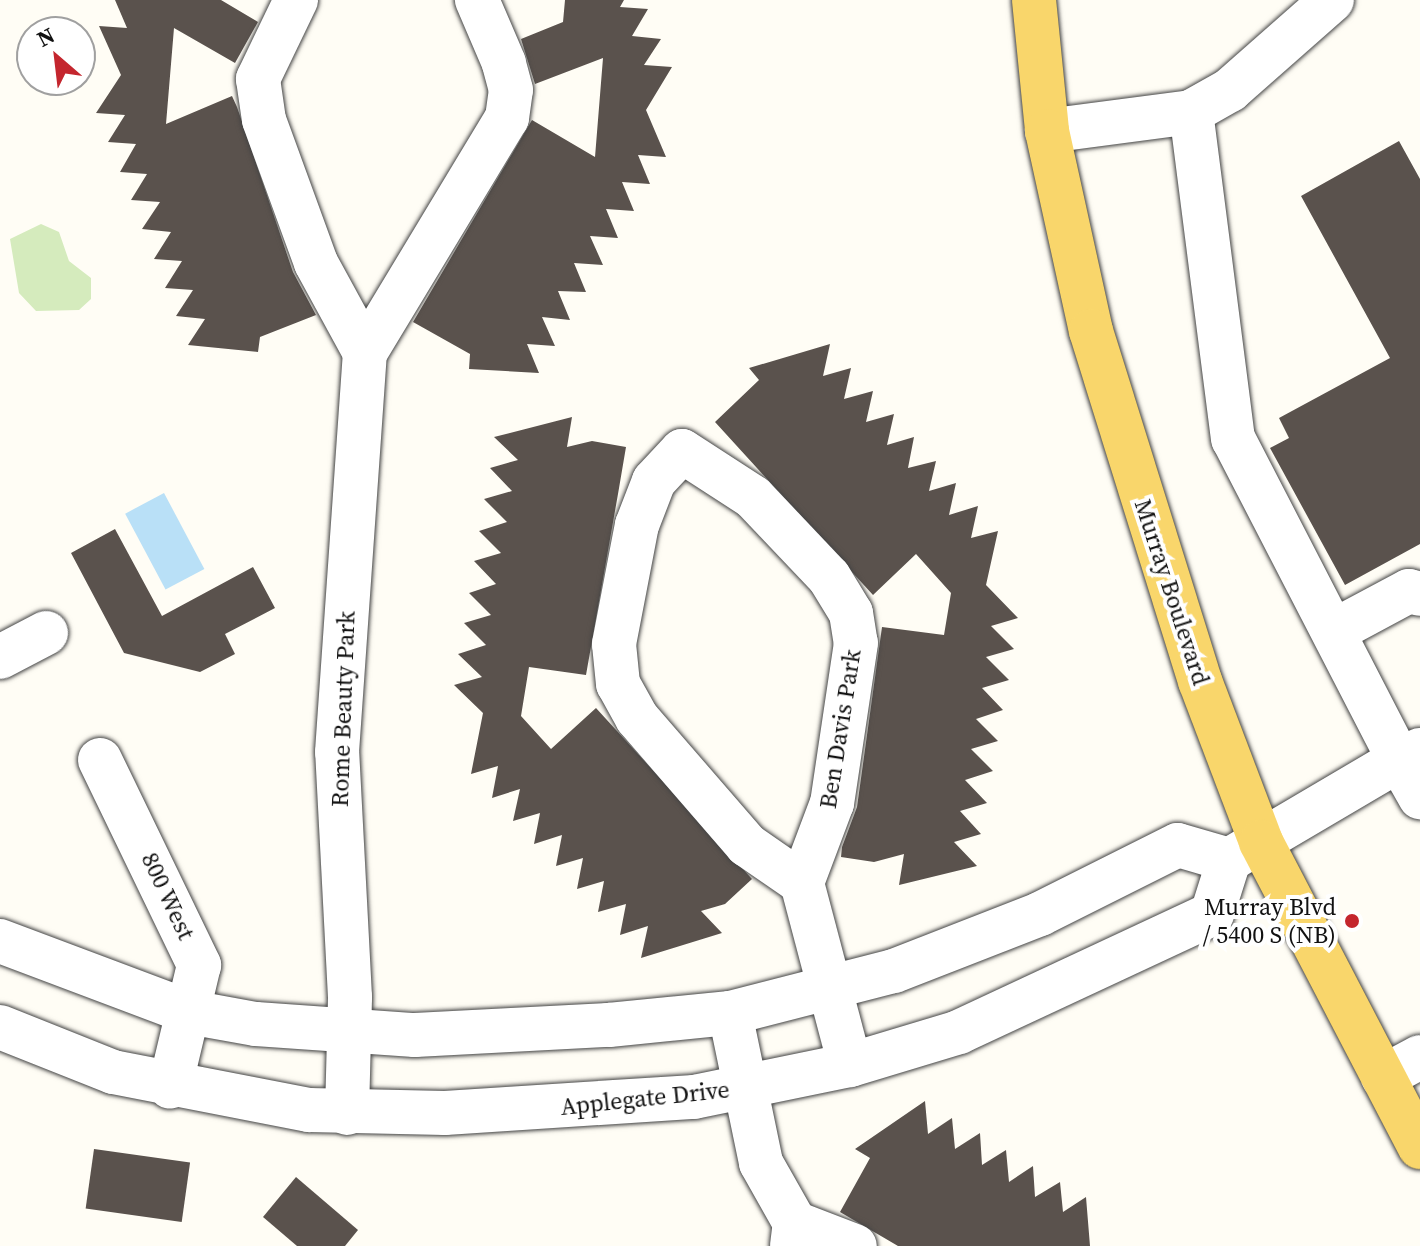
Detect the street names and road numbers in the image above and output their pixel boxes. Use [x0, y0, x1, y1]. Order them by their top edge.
street label: Murray Boulevard [1128, 496, 1216, 688]
street label: Rome Beauty Park [325, 610, 361, 808]
street label: Ben Davis Park [813, 647, 867, 811]
street label: 800 West [135, 848, 201, 944]
street label: Applegate Drive [559, 1075, 731, 1121]

